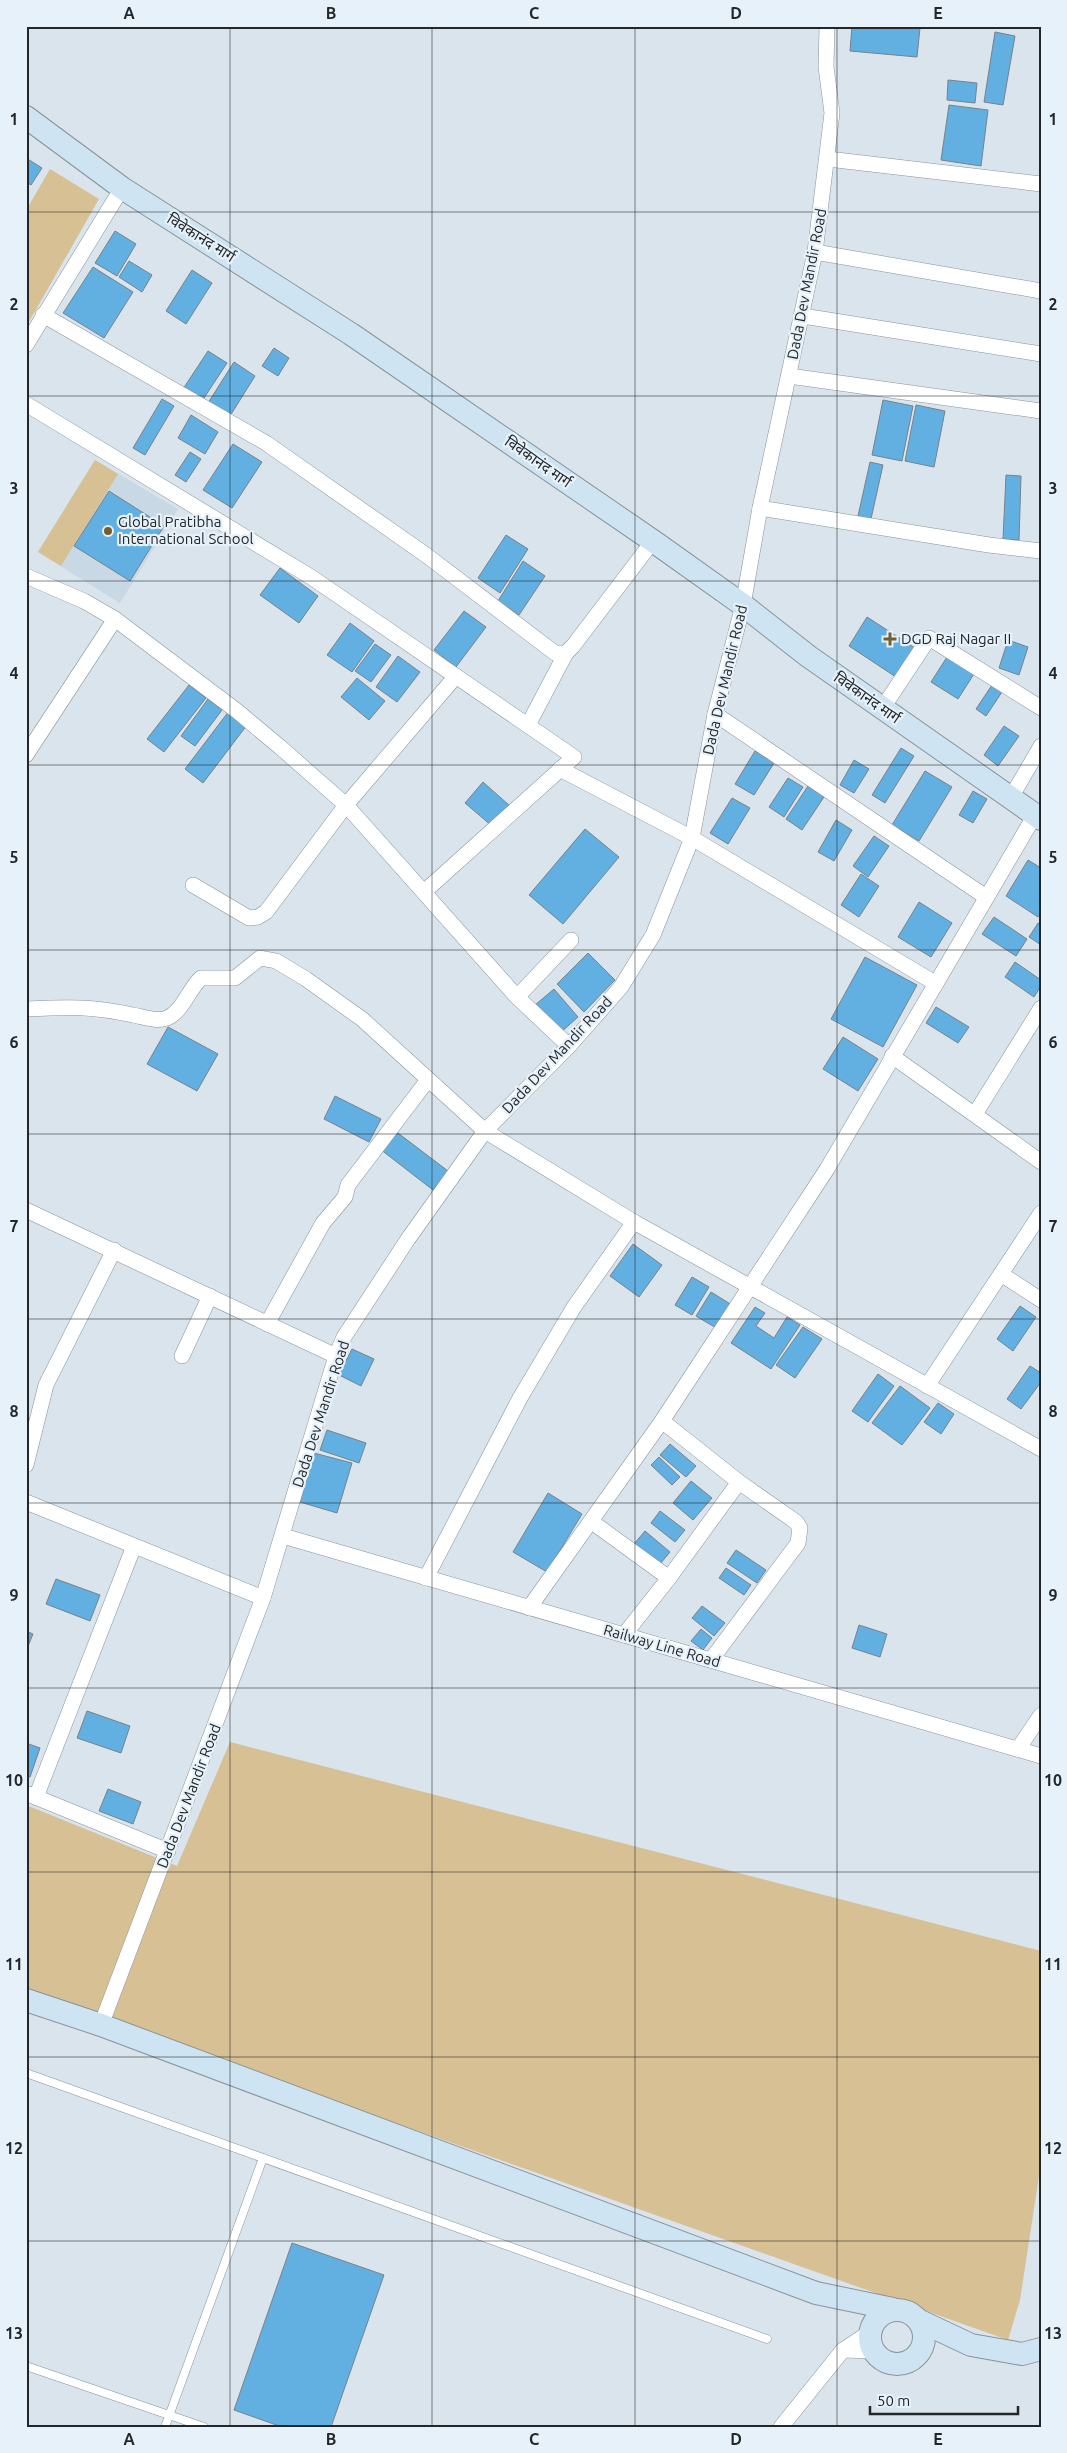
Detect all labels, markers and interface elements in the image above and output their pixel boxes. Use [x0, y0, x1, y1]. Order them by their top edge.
text: A [123, 4, 135, 22]
text: B [326, 4, 336, 22]
text: C [529, 4, 539, 22]
text: D [730, 4, 742, 22]
text: E [933, 4, 943, 22]
text: 1 [9, 110, 19, 128]
text: 1 [1048, 110, 1058, 128]
street label: Dada Dev Mandir Road [784, 207, 829, 361]
street label: विवेकानंद मार्ग [164, 210, 239, 266]
text: 2 [9, 295, 19, 313]
text: 2 [1048, 295, 1058, 313]
street label: विवेकानंद मार्ग [502, 433, 576, 491]
text: 3 [9, 479, 19, 497]
text: 3 [1048, 479, 1058, 497]
place label: Global Pratibha International School [118, 513, 253, 547]
marker: Global Pratibha International School [102, 525, 114, 537]
street label: Dada Dev Mandir Road [699, 603, 750, 756]
place label: DGD Raj Nagar II [901, 630, 1011, 647]
marker: DGD Raj Nagar II [883, 632, 897, 646]
text: 4 [9, 664, 19, 682]
text: 4 [1048, 664, 1058, 682]
street label: विवेकानंद मार्ग [831, 669, 905, 727]
text: 5 [9, 848, 19, 866]
text: 5 [1048, 848, 1058, 866]
street label: Dada Dev Mandir Road [498, 993, 615, 1117]
text: 6 [9, 1033, 19, 1051]
text: 6 [1048, 1033, 1058, 1051]
text: 7 [9, 1217, 19, 1235]
text: 7 [1048, 1217, 1058, 1235]
street label: Dada Dev Mandir Road [289, 1338, 352, 1489]
text: 8 [9, 1402, 19, 1420]
text: 8 [1048, 1402, 1058, 1420]
text: 9 [9, 1586, 19, 1604]
text: 9 [1048, 1586, 1058, 1604]
street label: Railway Line Road [602, 1621, 723, 1670]
street label: Dada Dev Mandir Road [153, 1721, 224, 1870]
text: 10 [5, 1771, 23, 1789]
text: 10 [1044, 1771, 1062, 1789]
text: 11 [5, 1955, 23, 1973]
text: 11 [1044, 1955, 1062, 1973]
text: 12 [5, 2139, 23, 2157]
text: 12 [1044, 2139, 1062, 2157]
text: 13 [5, 2324, 23, 2342]
text: 13 [1044, 2324, 1062, 2342]
scale bar [870, 2383, 1017, 2415]
text: 50 m [877, 2392, 910, 2409]
text: A [123, 2430, 135, 2448]
text: B [326, 2430, 336, 2448]
text: C [529, 2430, 539, 2448]
text: D [730, 2430, 742, 2448]
text: E [933, 2430, 943, 2448]

